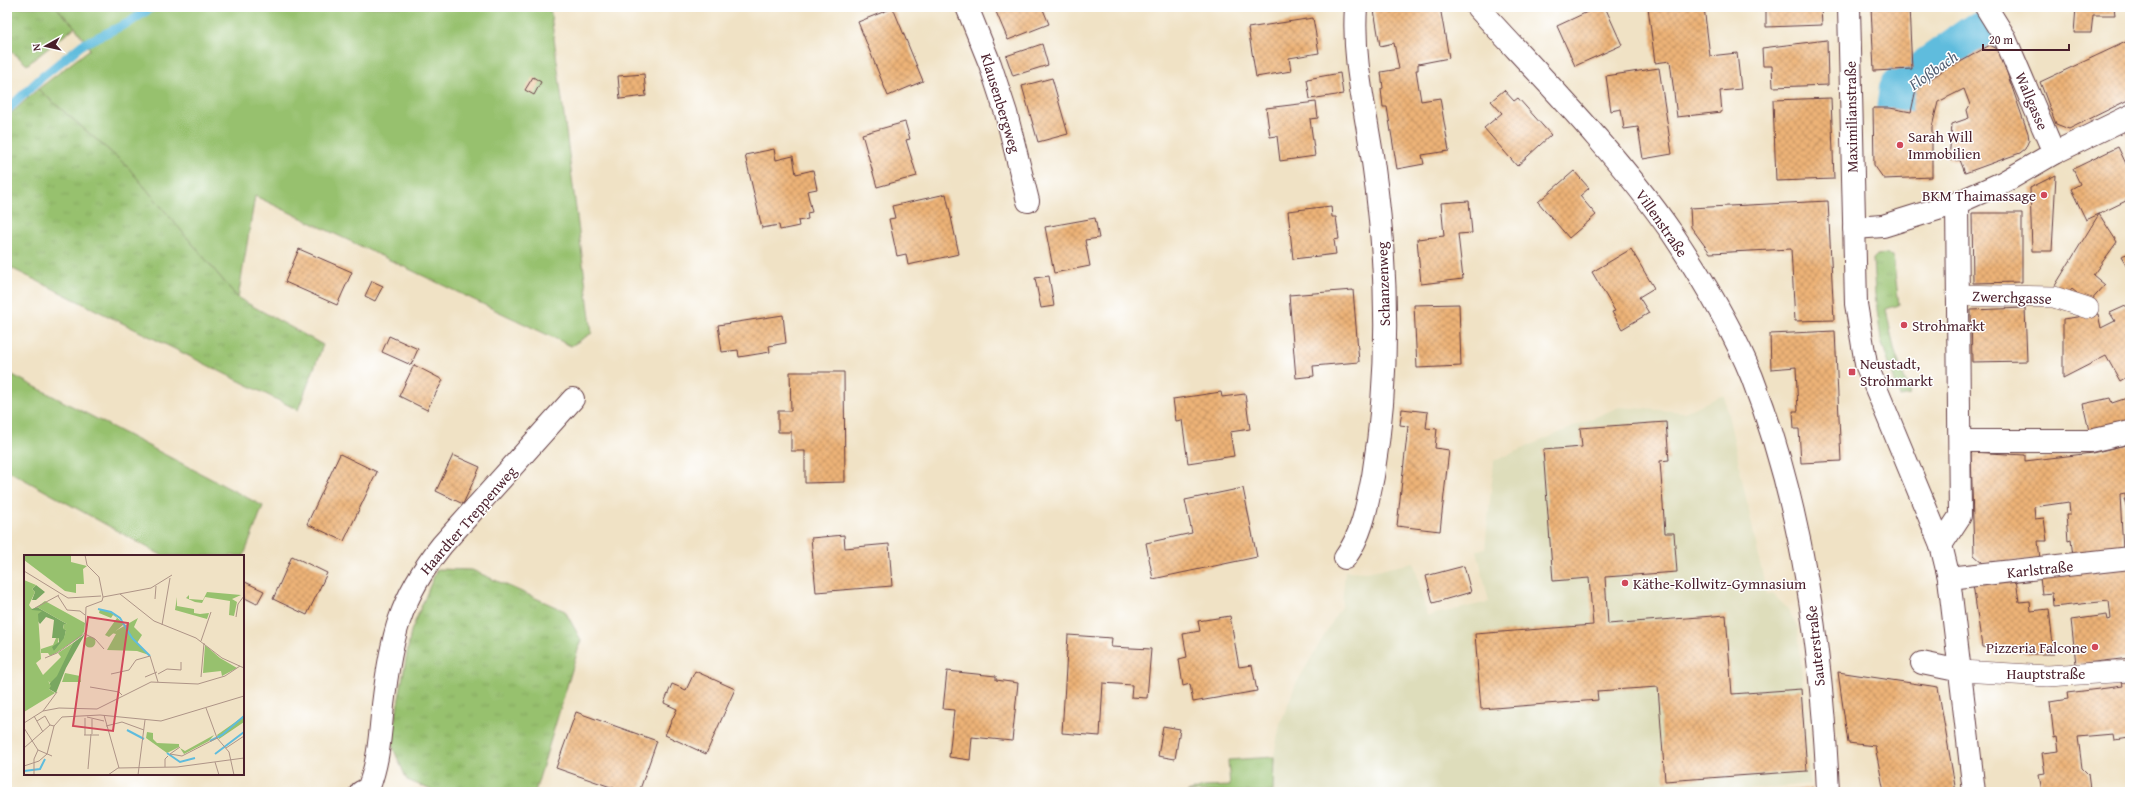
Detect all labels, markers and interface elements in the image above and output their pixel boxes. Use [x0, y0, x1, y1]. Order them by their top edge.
north arrow [26, 26, 66, 66]
scale bar [1983, 26, 2069, 52]
text: 20 m [1989, 31, 2013, 48]
text: N [28, 42, 45, 52]
water label: Floßbach [1903, 44, 1963, 96]
street label: Klausenbergweg [976, 51, 1026, 156]
street label: Maximilianstraße [1840, 61, 1862, 173]
street label: Wallgasse [2010, 69, 2054, 133]
place label: Sarah Will Immobilien [1908, 126, 1981, 164]
marker: Sarah Will Immobilien [1895, 140, 1905, 150]
street label: Villenstraße [1631, 185, 1693, 261]
place label: BKM Thaimassage [1922, 185, 2036, 206]
marker: BKM Thaimassage [2039, 190, 2049, 200]
street label: Schanzenweg [1371, 241, 1395, 327]
street label: Zwerchgasse [1972, 285, 2052, 309]
place label: Strohmarkt [1912, 315, 1986, 336]
marker: Strohmarkt [1899, 320, 1909, 330]
place label: Neustadt, Strohmarkt [1860, 353, 1934, 391]
marker: Neustadt, Strohmarkt [1847, 367, 1857, 377]
street label: Haardter Treppenweg [415, 461, 522, 579]
inset map [24, 555, 244, 775]
street label: Karlstraße [2006, 555, 2074, 583]
place label: Käthe-Kollwitz-Gymnasium [1633, 573, 1807, 594]
marker: Käthe-Kollwitz-Gymnasium [1620, 578, 1630, 588]
street label: Sauterstraße [1800, 604, 1830, 688]
place label: Pizzeria Falcone [1986, 637, 2087, 658]
marker: Pizzeria Falcone [2090, 642, 2100, 652]
street label: Hauptstraße [2007, 663, 2085, 684]

